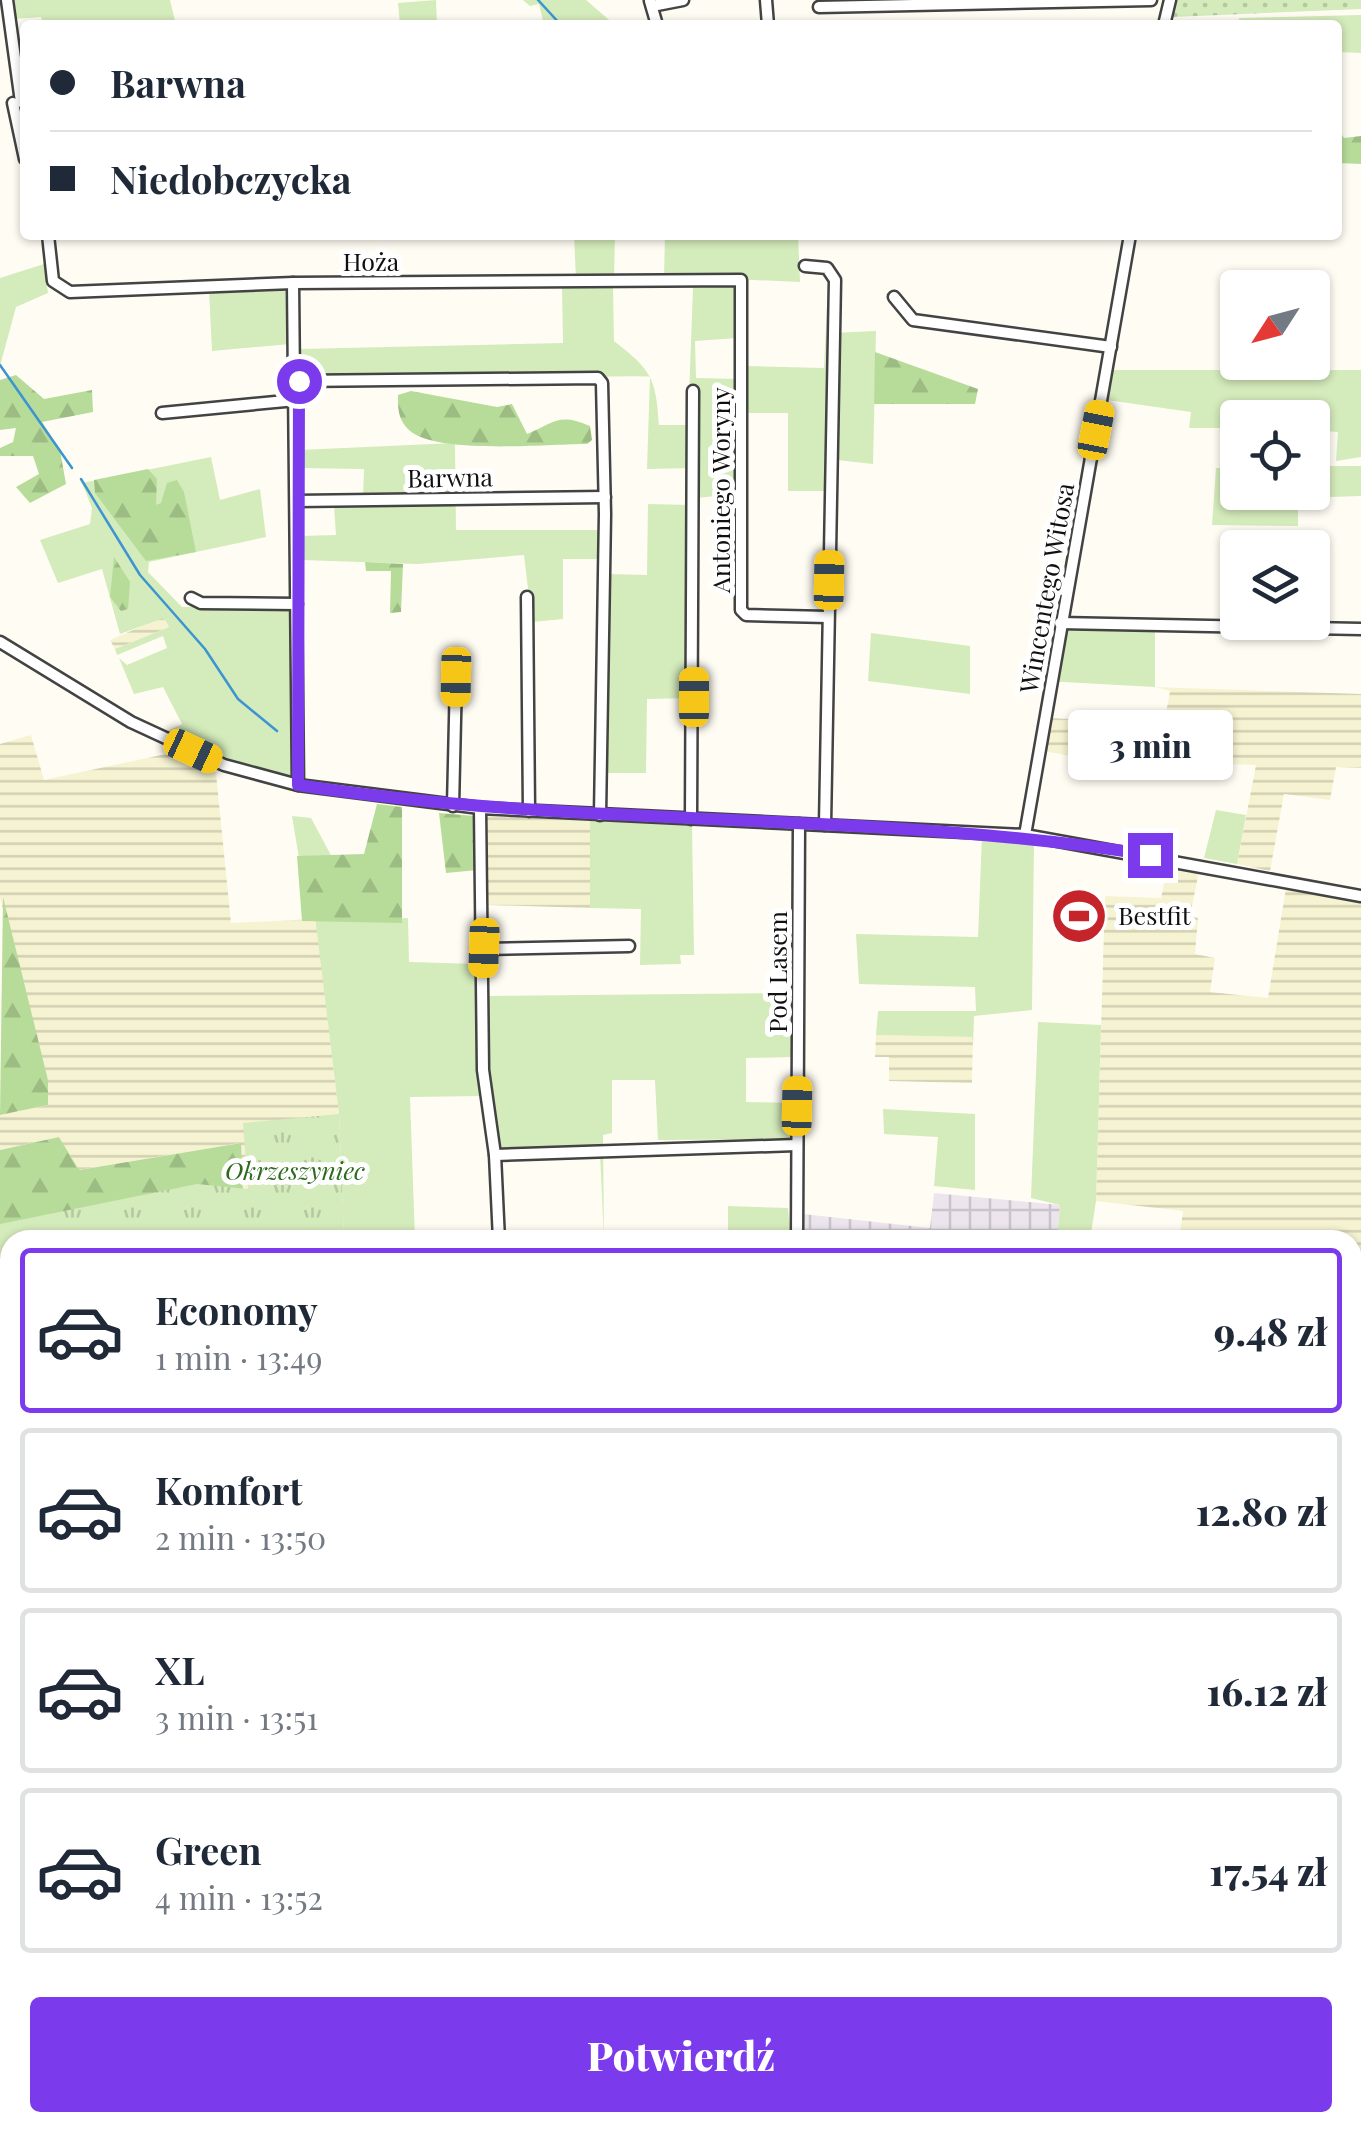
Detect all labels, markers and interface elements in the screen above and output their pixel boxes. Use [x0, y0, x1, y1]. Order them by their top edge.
text: Barwna [110, 57, 246, 108]
text: Niedobczycka [110, 153, 351, 204]
street label: Hoża [343, 244, 400, 277]
north arrow [1220, 270, 1330, 380]
map controls [1220, 270, 1330, 640]
route start [277, 359, 322, 404]
street label: Antoniego Woryny [703, 387, 736, 594]
car [1076, 398, 1116, 462]
button: locate [1220, 400, 1330, 510]
street label: Barwna [407, 459, 494, 494]
street label: Wincentego Witosa [1011, 479, 1080, 697]
button: layers [1220, 530, 1330, 640]
car [813, 550, 845, 610]
car [440, 647, 472, 707]
car [679, 667, 709, 727]
callout: 3 min [1068, 710, 1232, 780]
text: 3 min [1109, 723, 1192, 766]
car [159, 725, 227, 777]
route end [1128, 833, 1173, 878]
sports icon: Bestfit [1049, 886, 1109, 946]
place label: Bestfit [1118, 898, 1192, 931]
street label: Pod Lasem [760, 911, 793, 1033]
car [468, 917, 500, 979]
car [781, 1076, 813, 1136]
park label: Okrzeszyniec [225, 1153, 365, 1186]
text: Economy [155, 1284, 318, 1335]
icon: car [35, 1286, 125, 1376]
text: 9.48 zł [1214, 1305, 1327, 1356]
text: 1 min · 13:49 [155, 1335, 322, 1378]
text: Komfort [155, 1464, 303, 1515]
icon: car [35, 1466, 125, 1556]
text: 12.80 zł [1196, 1485, 1327, 1536]
text: 2 min · 13:50 [155, 1515, 326, 1558]
text: XL [155, 1644, 204, 1695]
icon: car [35, 1646, 125, 1736]
text: 16.12 zł [1206, 1665, 1327, 1716]
text: 3 min · 13:51 [155, 1695, 318, 1738]
text: Green [155, 1824, 262, 1875]
icon: car [35, 1826, 125, 1916]
text: 17.54 zł [1209, 1845, 1327, 1896]
text: 4 min · 13:52 [155, 1875, 323, 1918]
button: Potwierdź [30, 1997, 1332, 2112]

